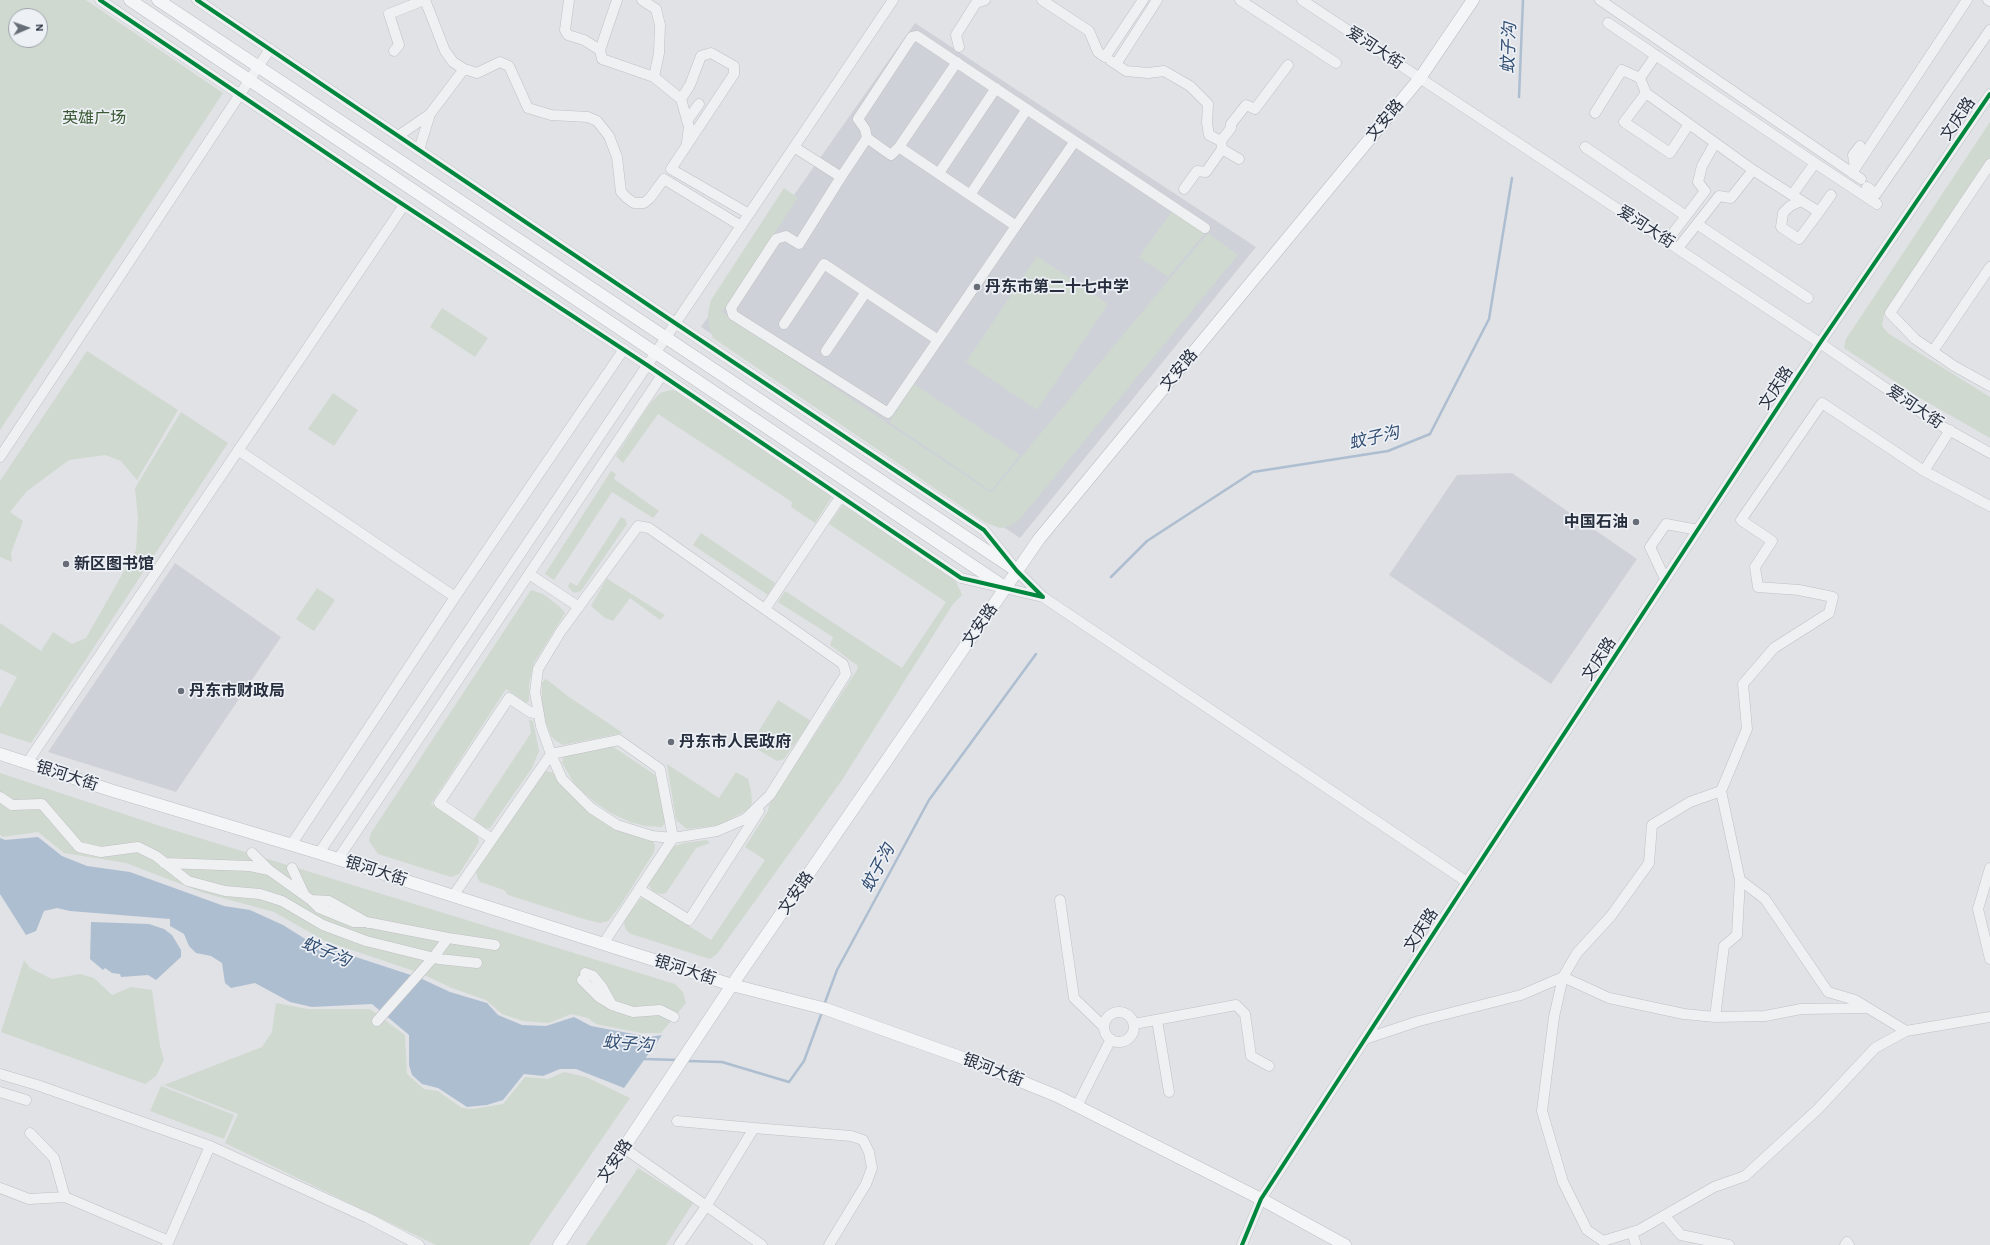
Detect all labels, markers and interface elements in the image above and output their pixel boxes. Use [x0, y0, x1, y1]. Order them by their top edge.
north arrow [8, 8, 48, 48]
water label: 蚊子沟 [1498, 22, 1520, 74]
street label: 爱河大街 [1343, 23, 1407, 73]
text: N [34, 24, 45, 32]
street label: 文庆路 [1937, 94, 1979, 144]
street label: 文安路 [1362, 95, 1408, 145]
park label: 英雄广场 [62, 108, 126, 128]
street label: 爱河大街 [1614, 202, 1678, 252]
place label: 丹东市第二十七中学 [985, 277, 1129, 297]
marker: 丹东市第二十七中学 [972, 282, 982, 292]
street label: 文安路 [1156, 345, 1202, 395]
street label: 文庆路 [1755, 363, 1797, 413]
street label: 爱河大街 [1883, 381, 1947, 433]
water label: 蚊子沟 [1347, 422, 1401, 454]
place label: 中国石油 [1564, 512, 1628, 532]
marker: 中国石油 [1631, 517, 1641, 527]
place label: 新区图书馆 [74, 554, 154, 574]
marker: 新区图书馆 [61, 559, 71, 569]
street label: 文安路 [958, 600, 1002, 650]
street label: 文庆路 [1578, 634, 1620, 684]
place label: 丹东市财政局 [189, 681, 285, 701]
marker: 丹东市财政局 [176, 686, 186, 696]
place label: 丹东市人民政府 [679, 732, 791, 752]
marker: 丹东市人民政府 [666, 737, 676, 747]
street label: 银河大街 [34, 757, 100, 795]
water label: 蚊子沟 [857, 841, 899, 895]
street label: 银河大街 [343, 852, 409, 890]
street label: 文安路 [774, 868, 818, 918]
street label: 文庆路 [1400, 905, 1442, 955]
water label: 蚊子沟 [299, 933, 353, 971]
street label: 银河大街 [652, 951, 718, 989]
water label: 蚊子沟 [602, 1032, 654, 1056]
street label: 银河大街 [960, 1050, 1026, 1090]
street label: 文安路 [594, 1136, 636, 1186]

